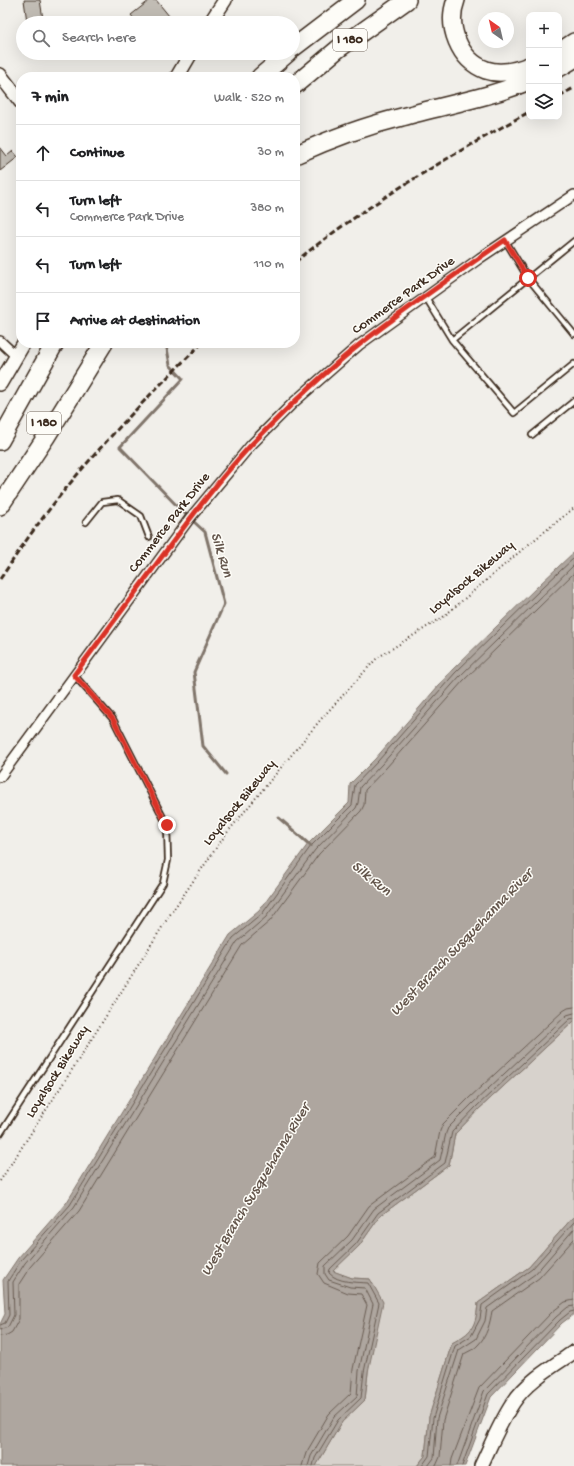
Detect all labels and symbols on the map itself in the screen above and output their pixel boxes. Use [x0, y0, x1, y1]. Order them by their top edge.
north arrow [478, 12, 514, 48]
road number: I 180 [333, 29, 367, 51]
street label: Commerce Park Drive [349, 253, 459, 339]
route start [519, 269, 537, 287]
road number: I 180 [27, 412, 61, 434]
street label: Commerce Park Drive [126, 469, 215, 577]
water label: Silk Run [206, 530, 237, 580]
street label: Loyalsock Bikeway [426, 537, 518, 619]
street label: Loyalsock Bikeway [200, 756, 280, 850]
route end [158, 816, 176, 834]
water label: Silk Run [348, 858, 395, 901]
water label: West Branch Susquehanna River [387, 864, 539, 1020]
street label: Loyalsock Bikeway [23, 1022, 93, 1121]
water label: West Branch Susquehanna River [197, 1098, 316, 1279]

